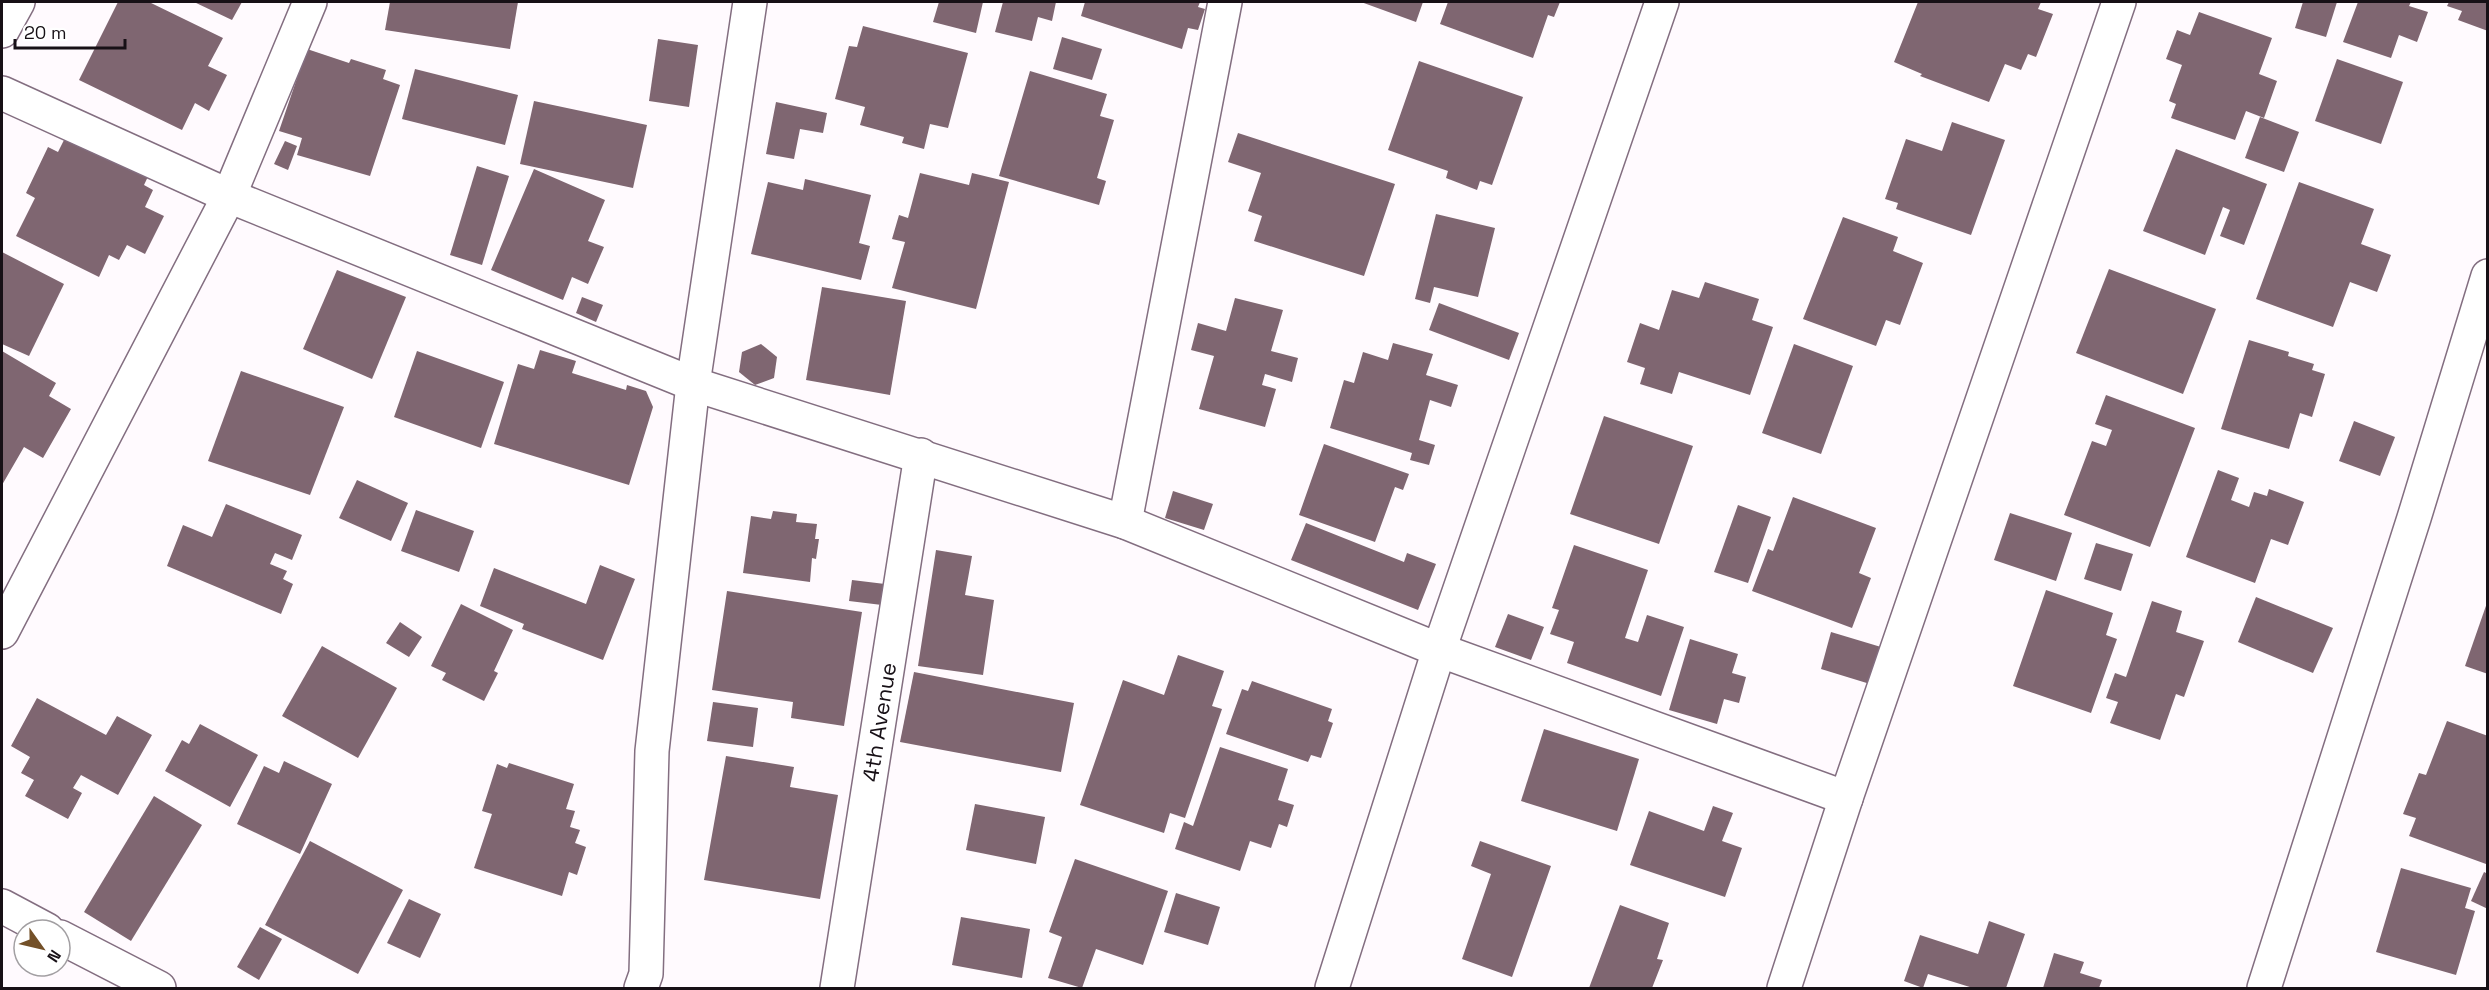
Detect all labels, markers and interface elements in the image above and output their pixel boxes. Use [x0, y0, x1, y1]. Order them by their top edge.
scale bar [15, 12, 124, 50]
text: 20 m [24, 21, 67, 44]
street label: 4th Avenue [856, 660, 902, 784]
north arrow [12, 918, 72, 978]
text: N [42, 946, 66, 966]

